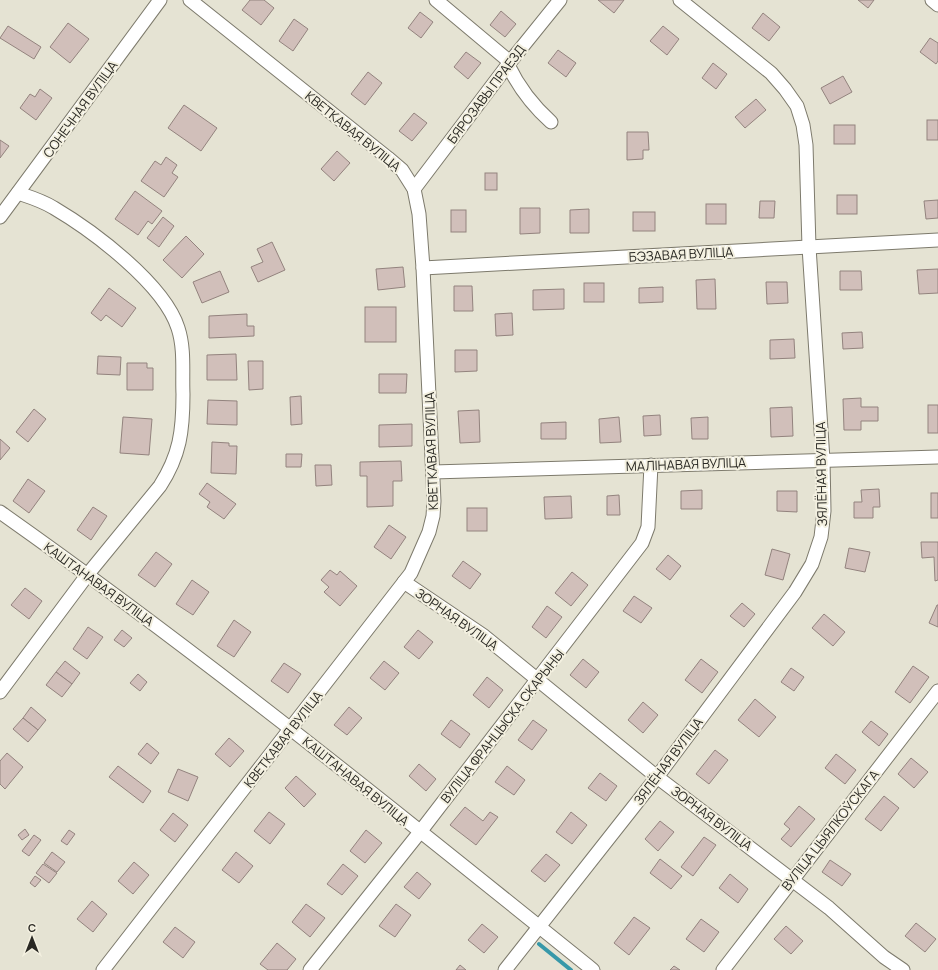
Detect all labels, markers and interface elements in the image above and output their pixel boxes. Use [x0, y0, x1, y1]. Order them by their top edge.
street label: БЯРОЗАВЫ ПРАЕЗД [443, 41, 529, 147]
street label: СОНЕЧНАЯ ВУЛІЦА [39, 57, 121, 161]
street label: КВЕТКАВАЯ ВУЛІЦА [301, 87, 405, 175]
street label: БЭЗАВАЯ ВУЛІЦА [628, 242, 734, 266]
street label: КВЕТКАВАЯ ВУЛІЦА [420, 392, 442, 510]
street label: ЗЯЛЁНАЯ ВУЛІЦА [811, 421, 831, 527]
street label: МАЛІНАВАЯ ВУЛІЦА [626, 453, 746, 475]
street label: КАШТАНАВАЯ ВУЛІЦА [40, 538, 158, 630]
street label: ЗОРНАЯ ВУЛІЦА [412, 584, 502, 654]
street label: ВУЛІЦА ФРАНЦЫСКА СКАРЫНЫ [436, 645, 568, 807]
street label: КВЕТКАВАЯ ВУЛІЦА [240, 687, 326, 791]
street label: ЗЯЛЁНАЯ ВУЛІЦА [629, 714, 707, 808]
street label: КАШТАНАВАЯ ВУЛІЦА [299, 732, 413, 830]
street label: ВУЛІЦА ЦЫЯЛКОЎСКАГА [777, 766, 883, 894]
street label: ЗОРНАЯ ВУЛІЦА [668, 782, 756, 854]
north arrow [12, 918, 52, 958]
text: С [28, 920, 36, 935]

